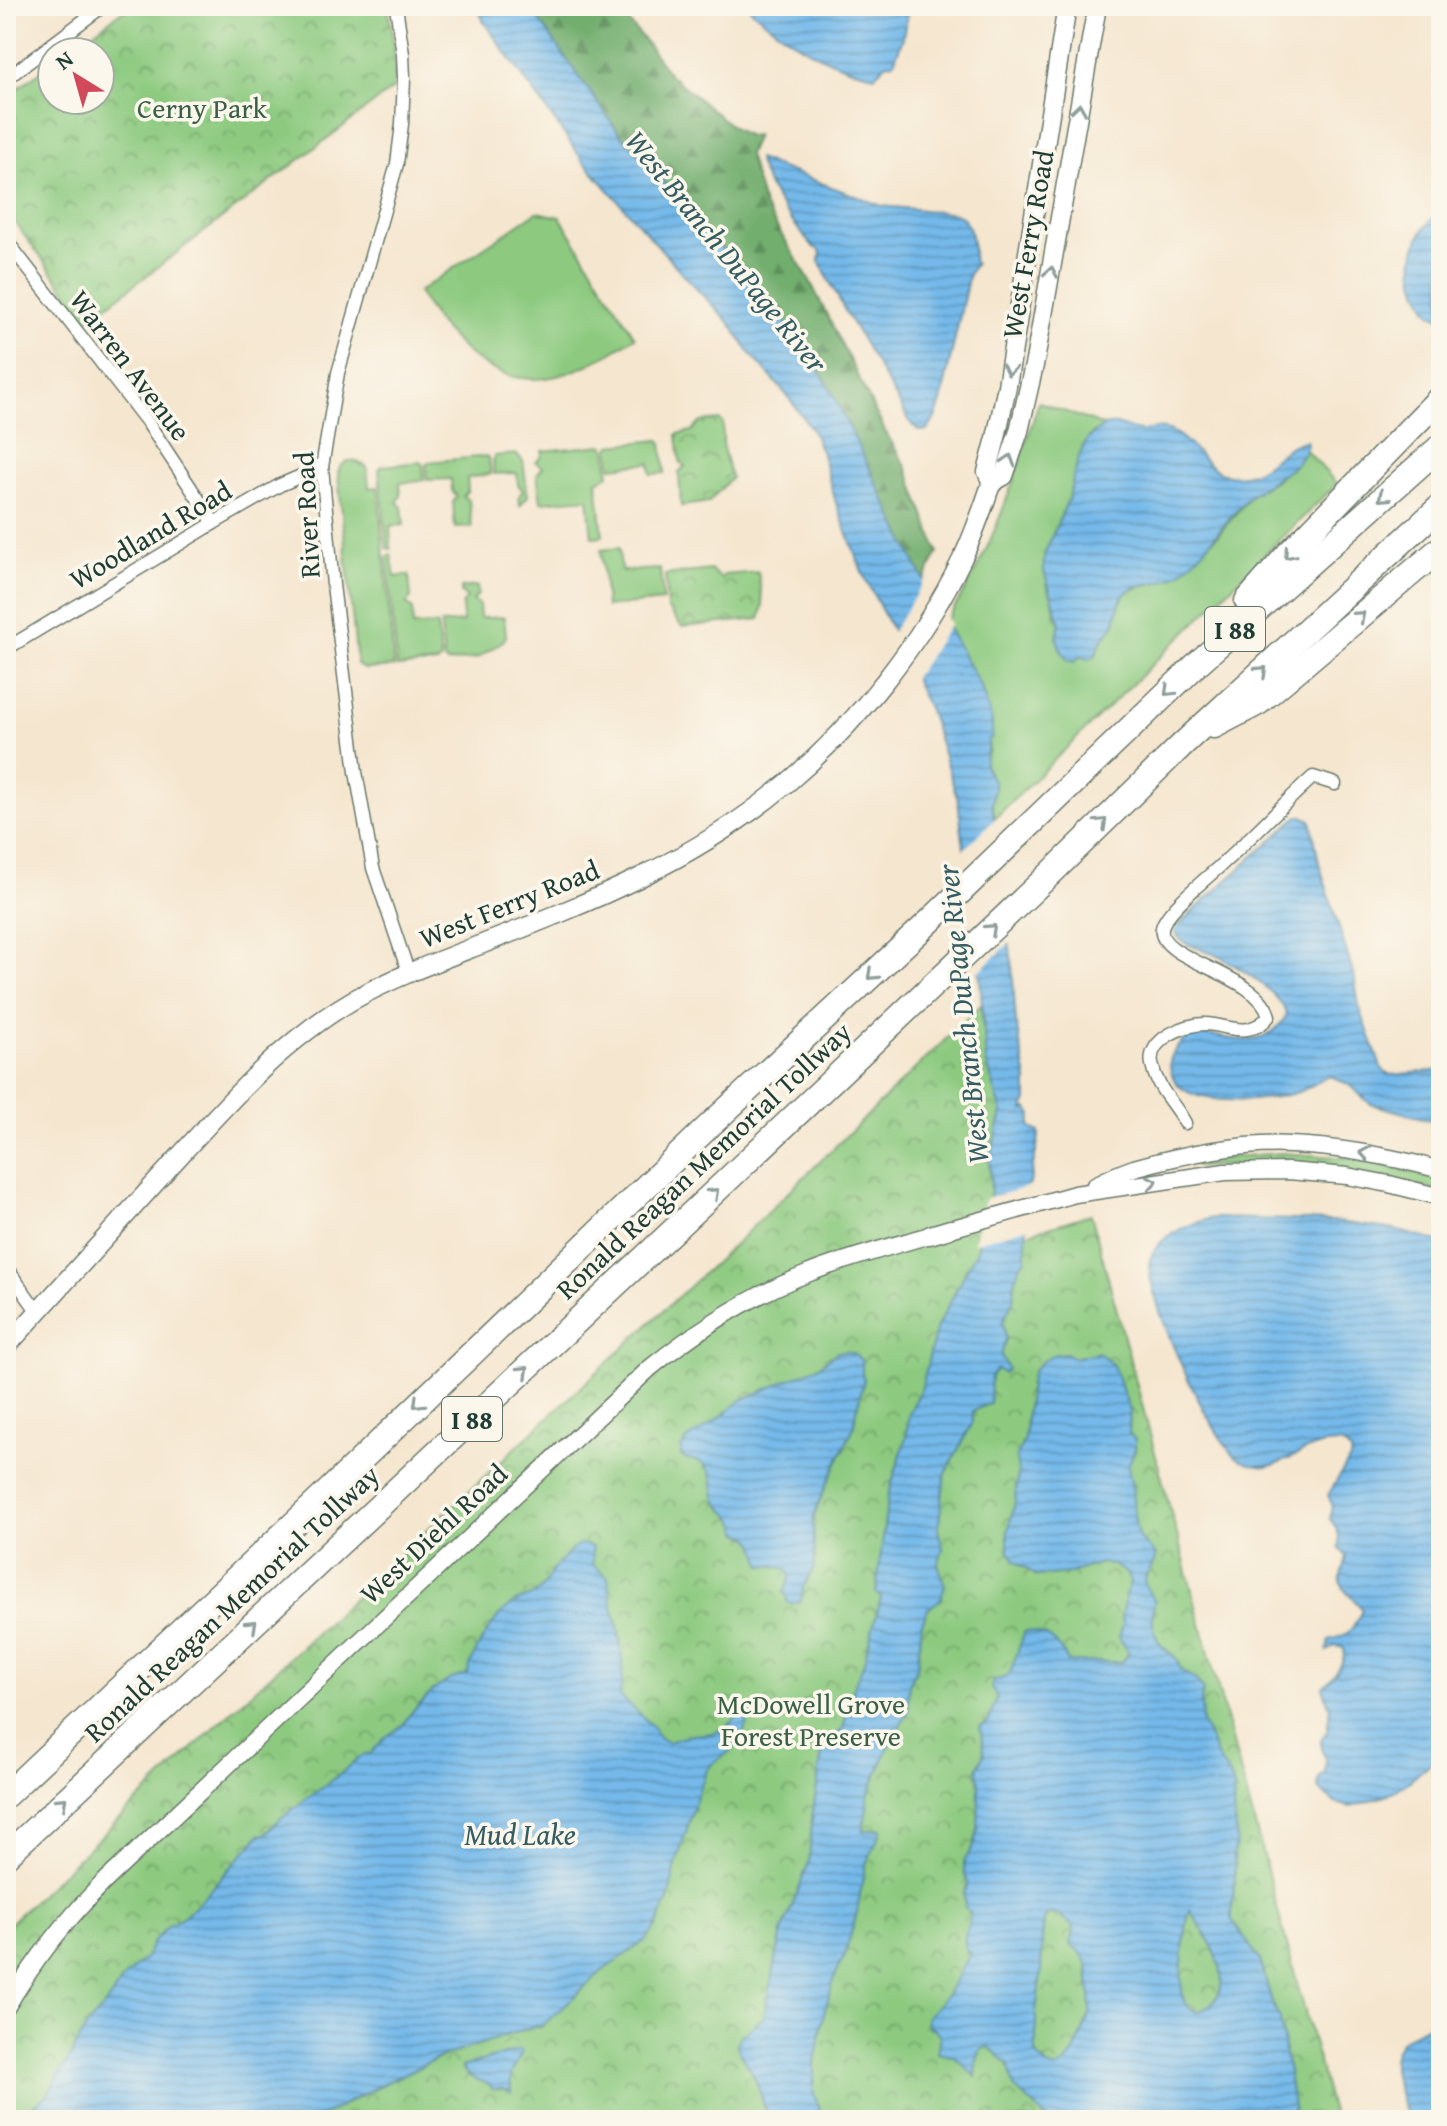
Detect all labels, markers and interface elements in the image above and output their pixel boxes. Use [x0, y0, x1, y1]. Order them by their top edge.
north arrow [36, 36, 116, 116]
text: N [48, 43, 80, 77]
park label: Cerny Park [137, 87, 268, 128]
one-way arrow [1069, 102, 1086, 116]
water label: West Branch DuPage River [615, 120, 839, 382]
street label: West Ferry Road [990, 147, 1064, 341]
one-way arrow [1041, 266, 1058, 279]
street label: Warren Avenue [61, 281, 201, 449]
one-way arrow [1001, 363, 1018, 377]
street label: River Road [282, 451, 330, 579]
one-way arrow [1000, 454, 1016, 468]
street label: Woodland Road [61, 469, 239, 599]
one-way arrow [1377, 488, 1392, 502]
one-way arrow [1284, 544, 1298, 559]
road number: I 88 [1205, 607, 1265, 651]
one-way arrow [1350, 611, 1365, 626]
one-way arrow [1253, 665, 1267, 680]
one-way arrow [1164, 681, 1178, 696]
one-way arrow [1093, 817, 1107, 832]
street label: West Ferry Road [413, 848, 605, 958]
water label: West Branch DuPage River [924, 861, 1000, 1166]
one-way arrow [982, 923, 996, 938]
one-way arrow [867, 966, 881, 981]
street label: Ronald Reagan Memorial Tollway [546, 1012, 860, 1308]
one-way arrow [1358, 1145, 1372, 1162]
one-way arrow [1145, 1174, 1159, 1191]
one-way arrow [704, 1188, 719, 1202]
one-way arrow [514, 1366, 529, 1380]
one-way arrow [413, 1394, 428, 1408]
road number: I 88 [442, 1397, 502, 1441]
street label: West Diehl Road [350, 1453, 516, 1613]
street label: Ronald Reagan Memorial Tollway [74, 1455, 388, 1751]
one-way arrow [243, 1619, 257, 1634]
park label: McDowell Grove Forest Preserve [717, 1683, 905, 1756]
one-way arrow [53, 1797, 67, 1812]
water label: Mud Lake [464, 1812, 576, 1856]

